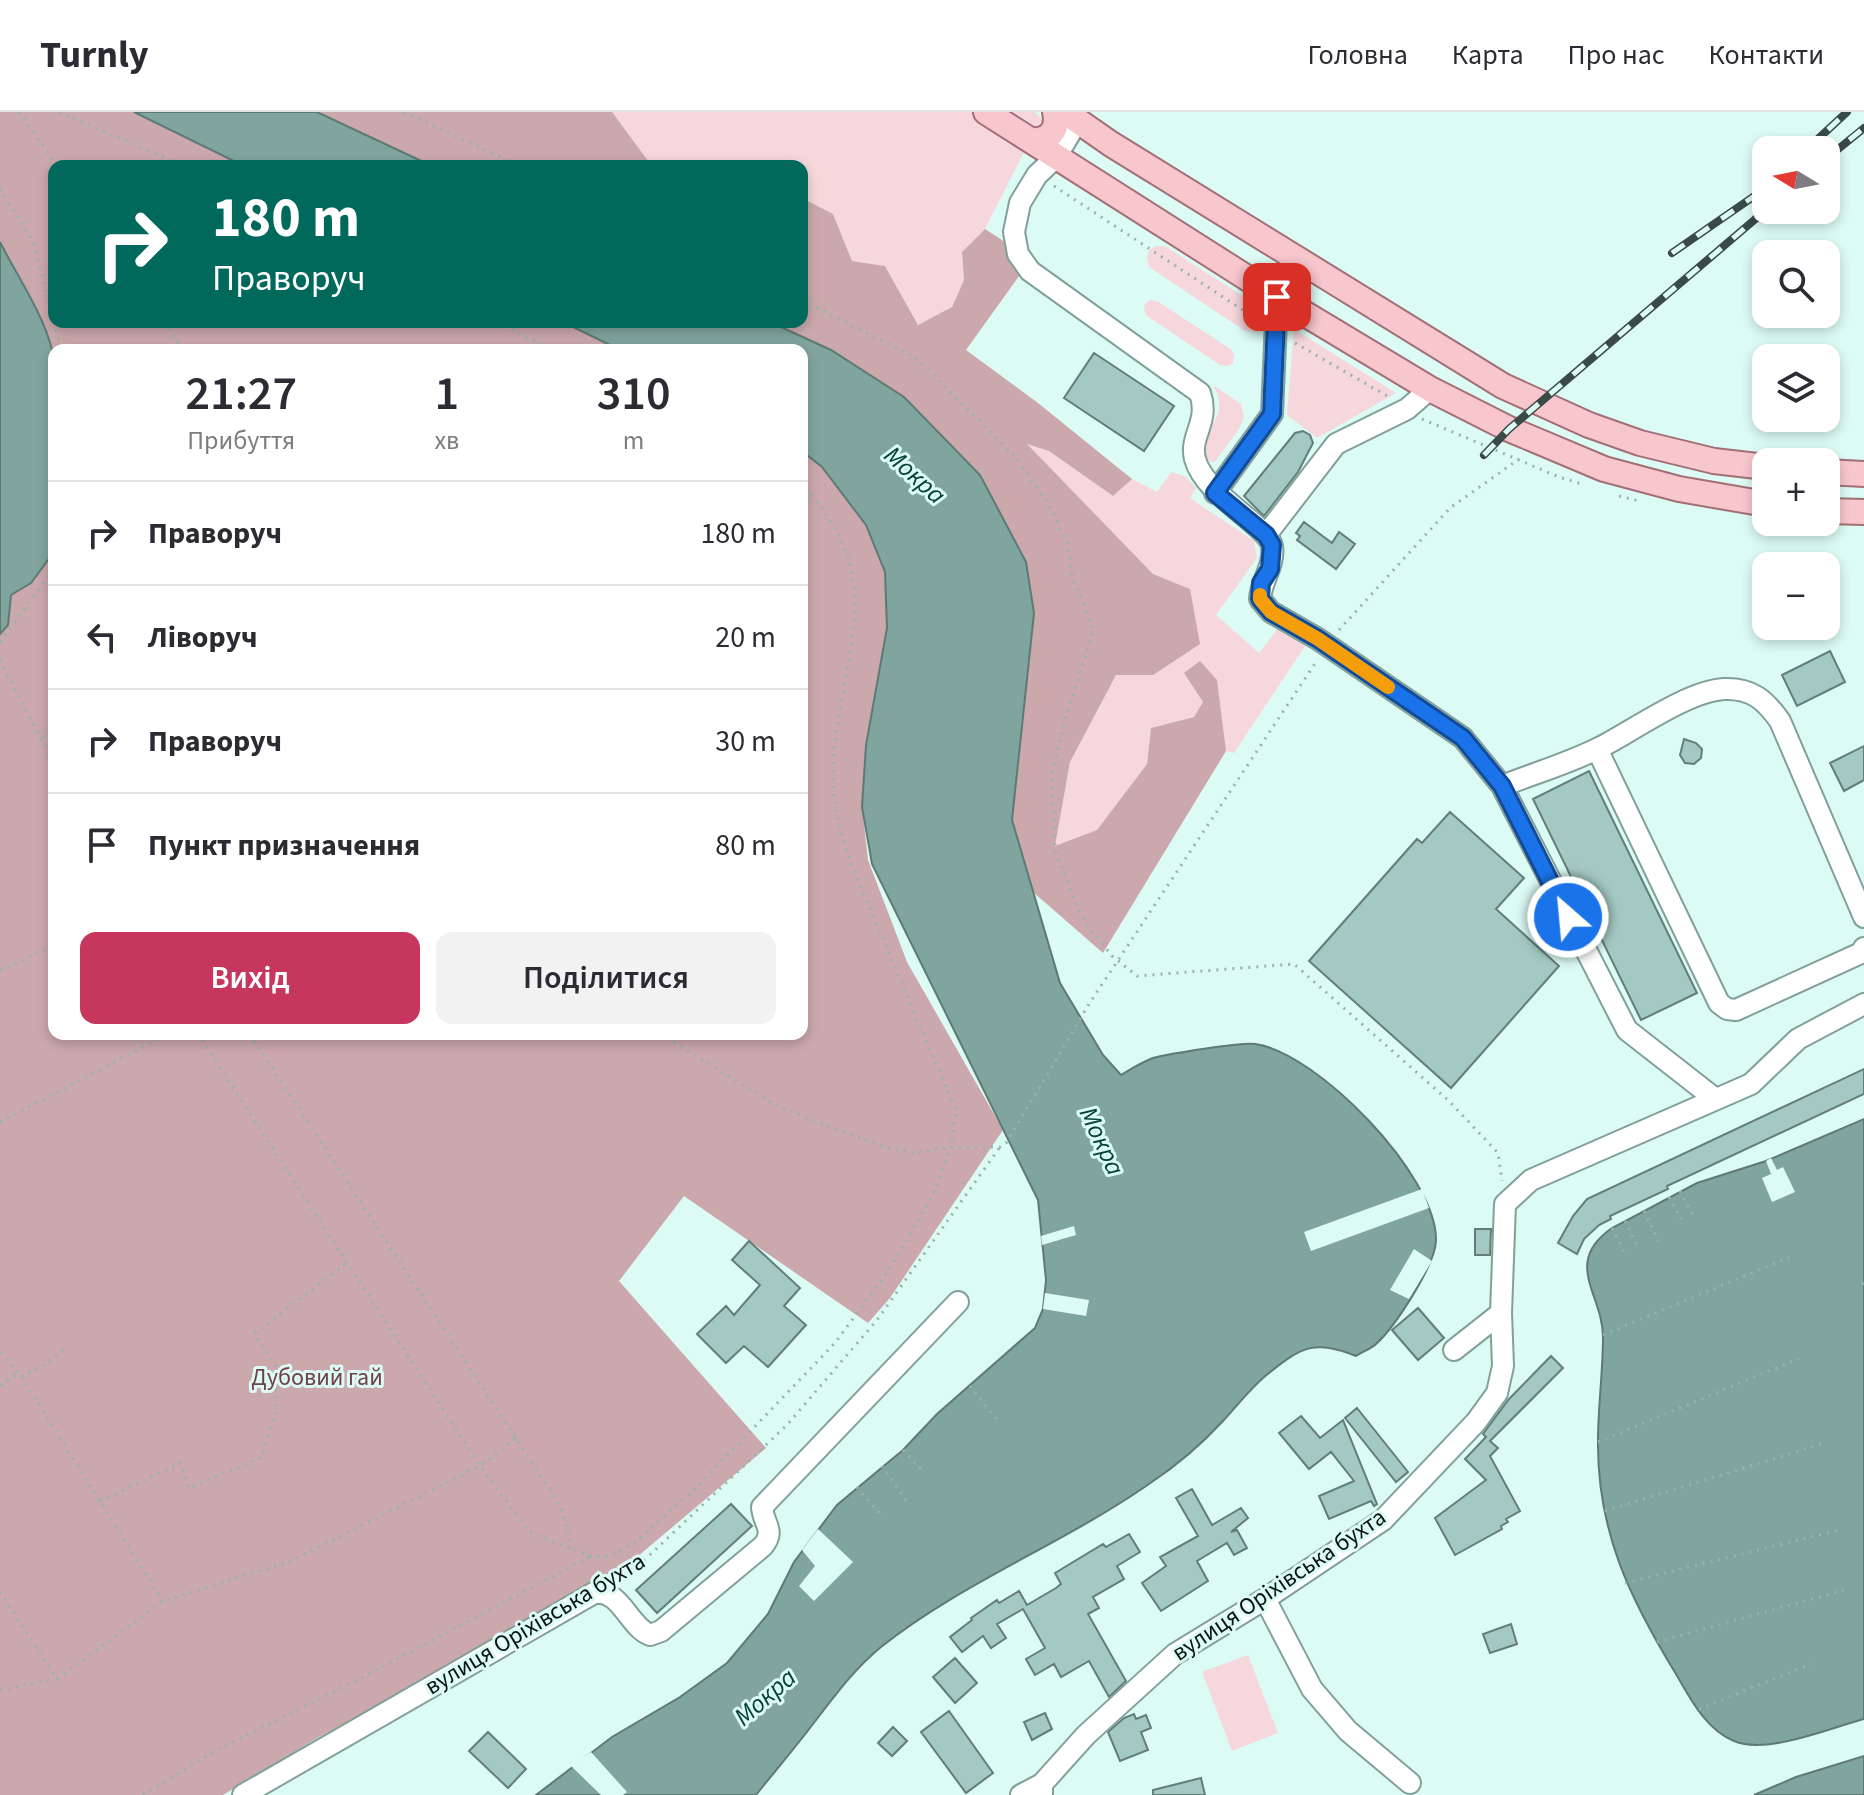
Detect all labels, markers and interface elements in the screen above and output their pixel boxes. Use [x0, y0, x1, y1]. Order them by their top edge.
text: Turnly [40, 28, 149, 82]
text: Головна [1308, 35, 1408, 75]
text: Карта [1452, 35, 1524, 75]
text: Про нас [1568, 35, 1665, 75]
text: Контакти [1709, 35, 1824, 75]
north arrow [1752, 136, 1840, 224]
map controls [1752, 136, 1840, 640]
text: 180 m [212, 179, 360, 258]
icon: right [80, 192, 184, 296]
button: search [1752, 240, 1840, 328]
text: Праворуч [212, 253, 366, 304]
pin [1243, 263, 1311, 331]
icon: arrive [1255, 275, 1299, 319]
button: layers [1752, 344, 1840, 432]
text: 21:27 [185, 360, 297, 428]
text: 1 [435, 360, 459, 428]
text: 310 [597, 360, 671, 428]
text: Прибуття [187, 422, 295, 459]
text: хв [434, 422, 459, 459]
text: m [623, 422, 644, 459]
water label: Мокра [876, 437, 954, 513]
button: + [1752, 448, 1840, 536]
icon: right [80, 511, 124, 555]
text: Праворуч [148, 512, 282, 555]
text: 180 m [700, 512, 776, 555]
button: − [1752, 552, 1840, 640]
icon: left [80, 615, 124, 659]
text: Ліворуч [148, 616, 258, 659]
text: 20 m [715, 616, 776, 659]
icon: right [80, 719, 124, 763]
text: Праворуч [148, 720, 282, 763]
text: 30 m [715, 720, 776, 763]
icon: arrive [80, 823, 124, 867]
text: Пункт призначення [148, 824, 420, 867]
text: 80 m [715, 824, 776, 867]
position arrow [1526, 875, 1610, 959]
button: Вихід [80, 932, 420, 1024]
button: Поділитися [436, 932, 776, 1024]
water label: Мокра [1070, 1101, 1134, 1181]
park label: Дубовий гай [251, 1360, 383, 1395]
street label: вулиця Оріхівська бухта [1165, 1500, 1393, 1670]
street label: вулиця Оріхівська бухта [418, 1544, 652, 1704]
water label: Мокра [726, 1659, 804, 1735]

